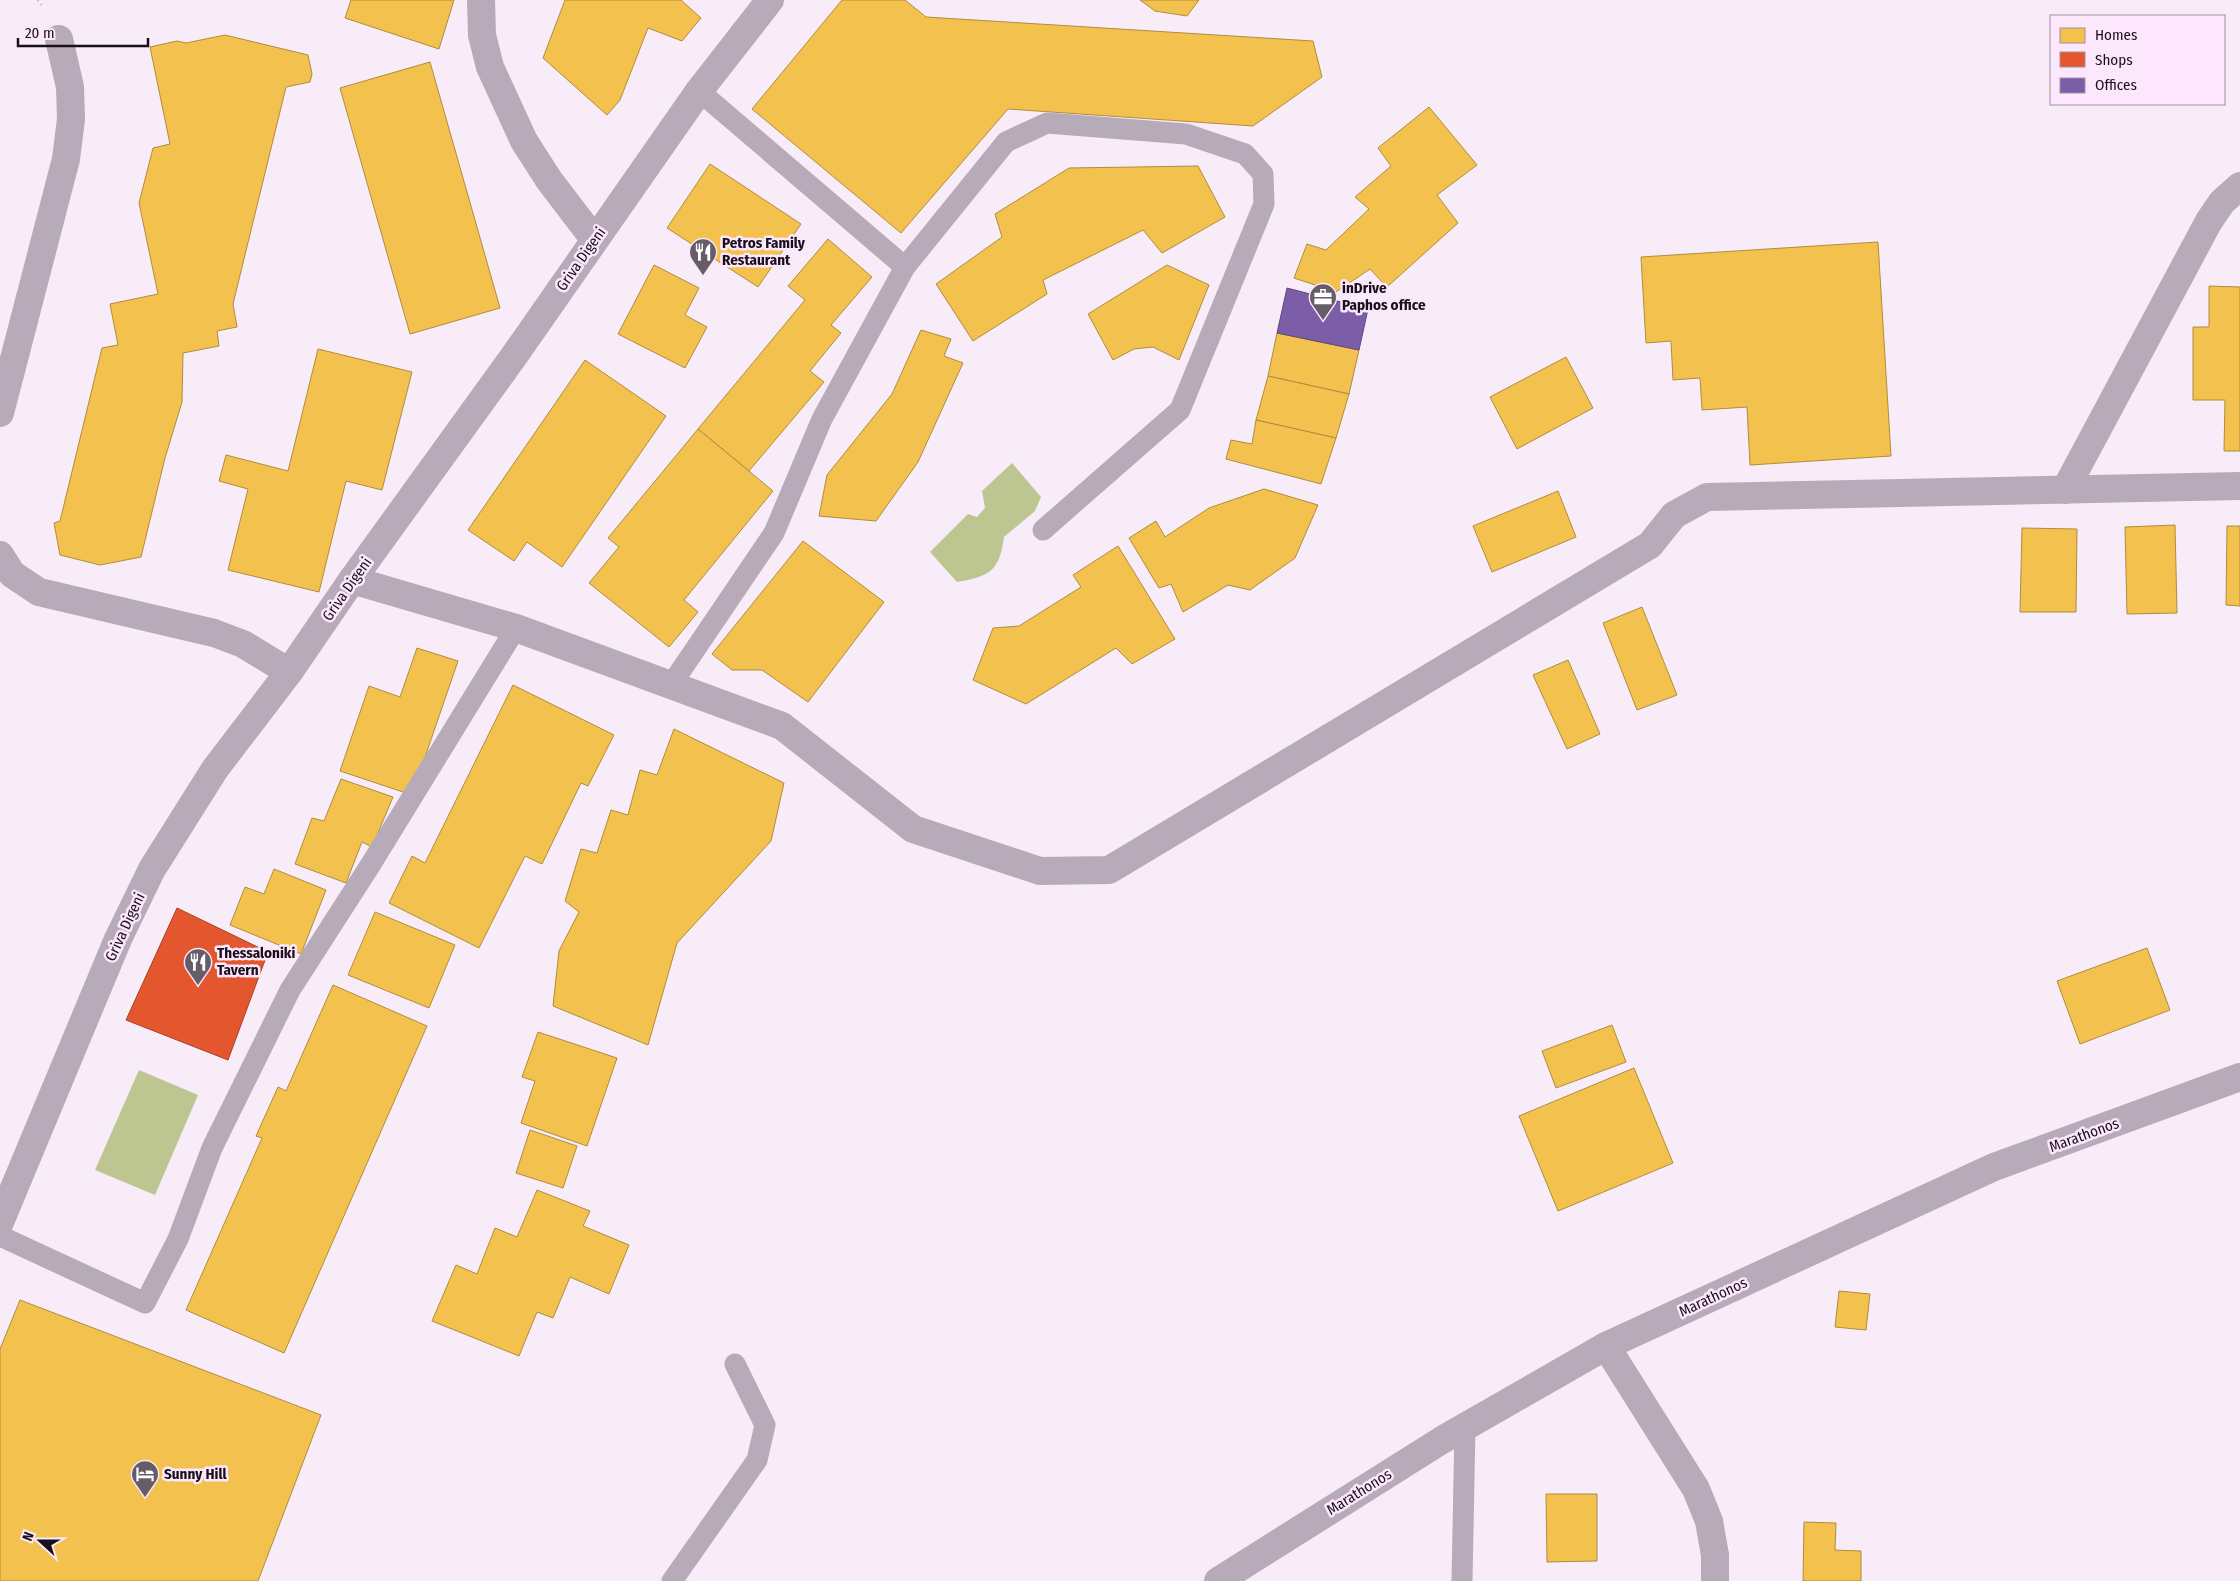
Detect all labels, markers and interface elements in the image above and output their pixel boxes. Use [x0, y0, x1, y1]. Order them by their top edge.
scale bar [18, 15, 148, 47]
legend [2050, 15, 2225, 105]
text: 20 m [25, 24, 55, 42]
text: Homes [2095, 26, 2137, 44]
text: Shops [2095, 51, 2133, 69]
text: Offices [2095, 76, 2137, 94]
street label: Griva Digeni [553, 224, 609, 294]
place label: Petros Family Restaurant [722, 234, 806, 269]
restaurant icon: Petros Family Restaurant [688, 237, 718, 276]
place label: inDrive Paphos office [1342, 279, 1426, 314]
office icon: inDrive Paphos office [1308, 282, 1338, 321]
street label: Griva Digeni [319, 554, 375, 624]
street label: Griva Digeni [101, 890, 149, 964]
place label: Thessaloniki Tavern [217, 944, 295, 979]
restaurant icon: Thessaloniki Tavern [183, 947, 213, 986]
street label: Marathonos [2047, 1114, 2121, 1156]
street label: Marathonos [1676, 1273, 1750, 1321]
hotel icon: Sunny Hill [130, 1459, 160, 1498]
place label: Sunny Hill [164, 1465, 227, 1483]
street label: Marathonos [1323, 1465, 1395, 1519]
north arrow [15, 1516, 65, 1566]
text: N [19, 1530, 38, 1543]

